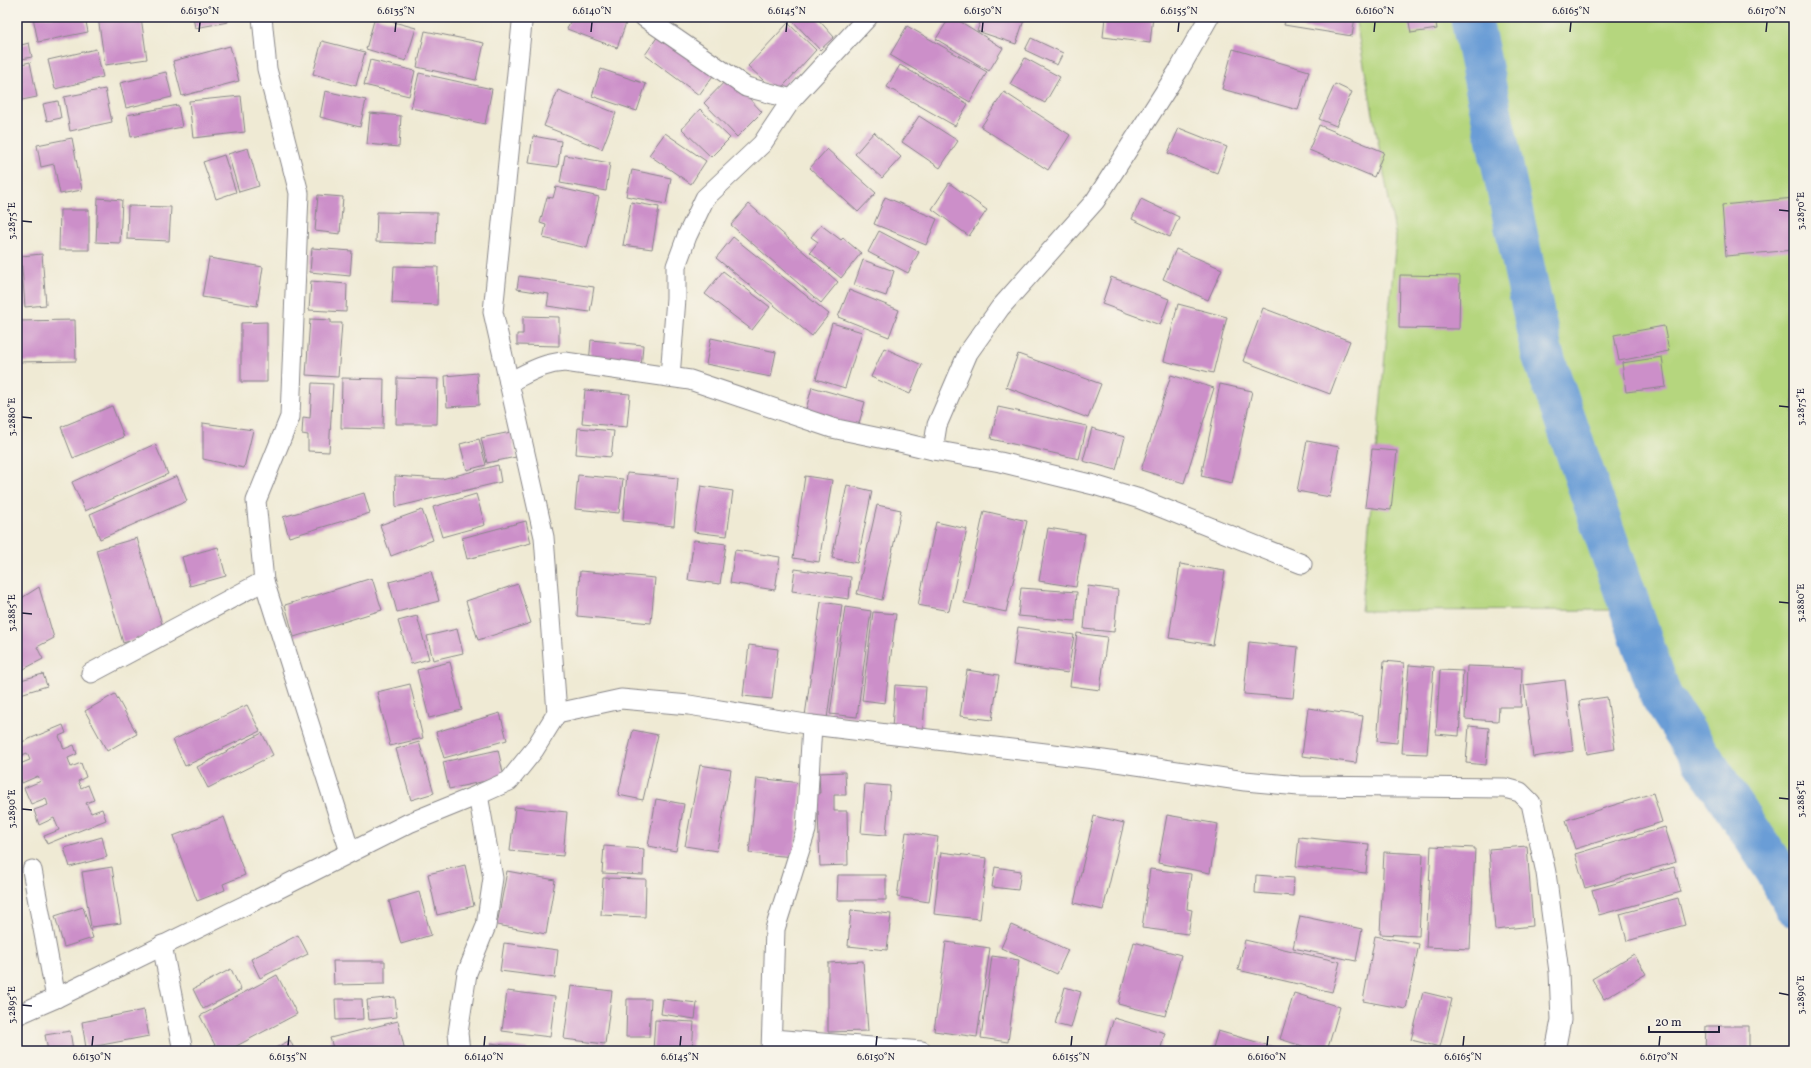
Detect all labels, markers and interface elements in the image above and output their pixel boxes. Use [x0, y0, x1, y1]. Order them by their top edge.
text: 6.6130°N [181, 4, 220, 18]
text: 6.6135°N [377, 4, 415, 18]
text: 6.6140°N [572, 4, 612, 18]
text: 6.6145°N [768, 4, 807, 18]
text: 6.6150°N [964, 4, 1003, 18]
text: 6.6155°N [1160, 4, 1198, 18]
text: 6.6160°N [1356, 4, 1395, 18]
text: 6.6165°N [1552, 4, 1590, 18]
text: 6.6170°N [1748, 4, 1786, 18]
text: 3.2870°E [1794, 192, 1808, 230]
text: 3.2875°E [5, 202, 19, 240]
text: 3.2875°E [1794, 388, 1808, 426]
text: 3.2880°E [5, 398, 19, 436]
text: 3.2880°E [1794, 584, 1808, 622]
text: 3.2885°E [5, 594, 19, 632]
text: 3.2885°E [1794, 780, 1808, 818]
text: 3.2890°E [5, 790, 19, 828]
text: 3.2890°E [1794, 976, 1808, 1014]
text: 3.2895°E [5, 986, 19, 1024]
scale bar [1649, 1008, 1719, 1034]
text: 20 m [1655, 1015, 1682, 1031]
text: 6.6130°N [73, 1050, 112, 1064]
text: 6.6135°N [269, 1050, 307, 1064]
text: 6.6140°N [464, 1050, 504, 1064]
text: 6.6145°N [661, 1050, 700, 1064]
text: 6.6150°N [857, 1050, 896, 1064]
text: 6.6155°N [1052, 1050, 1090, 1064]
text: 6.6160°N [1248, 1050, 1287, 1064]
text: 6.6165°N [1444, 1050, 1482, 1064]
text: 6.6170°N [1640, 1050, 1678, 1064]

